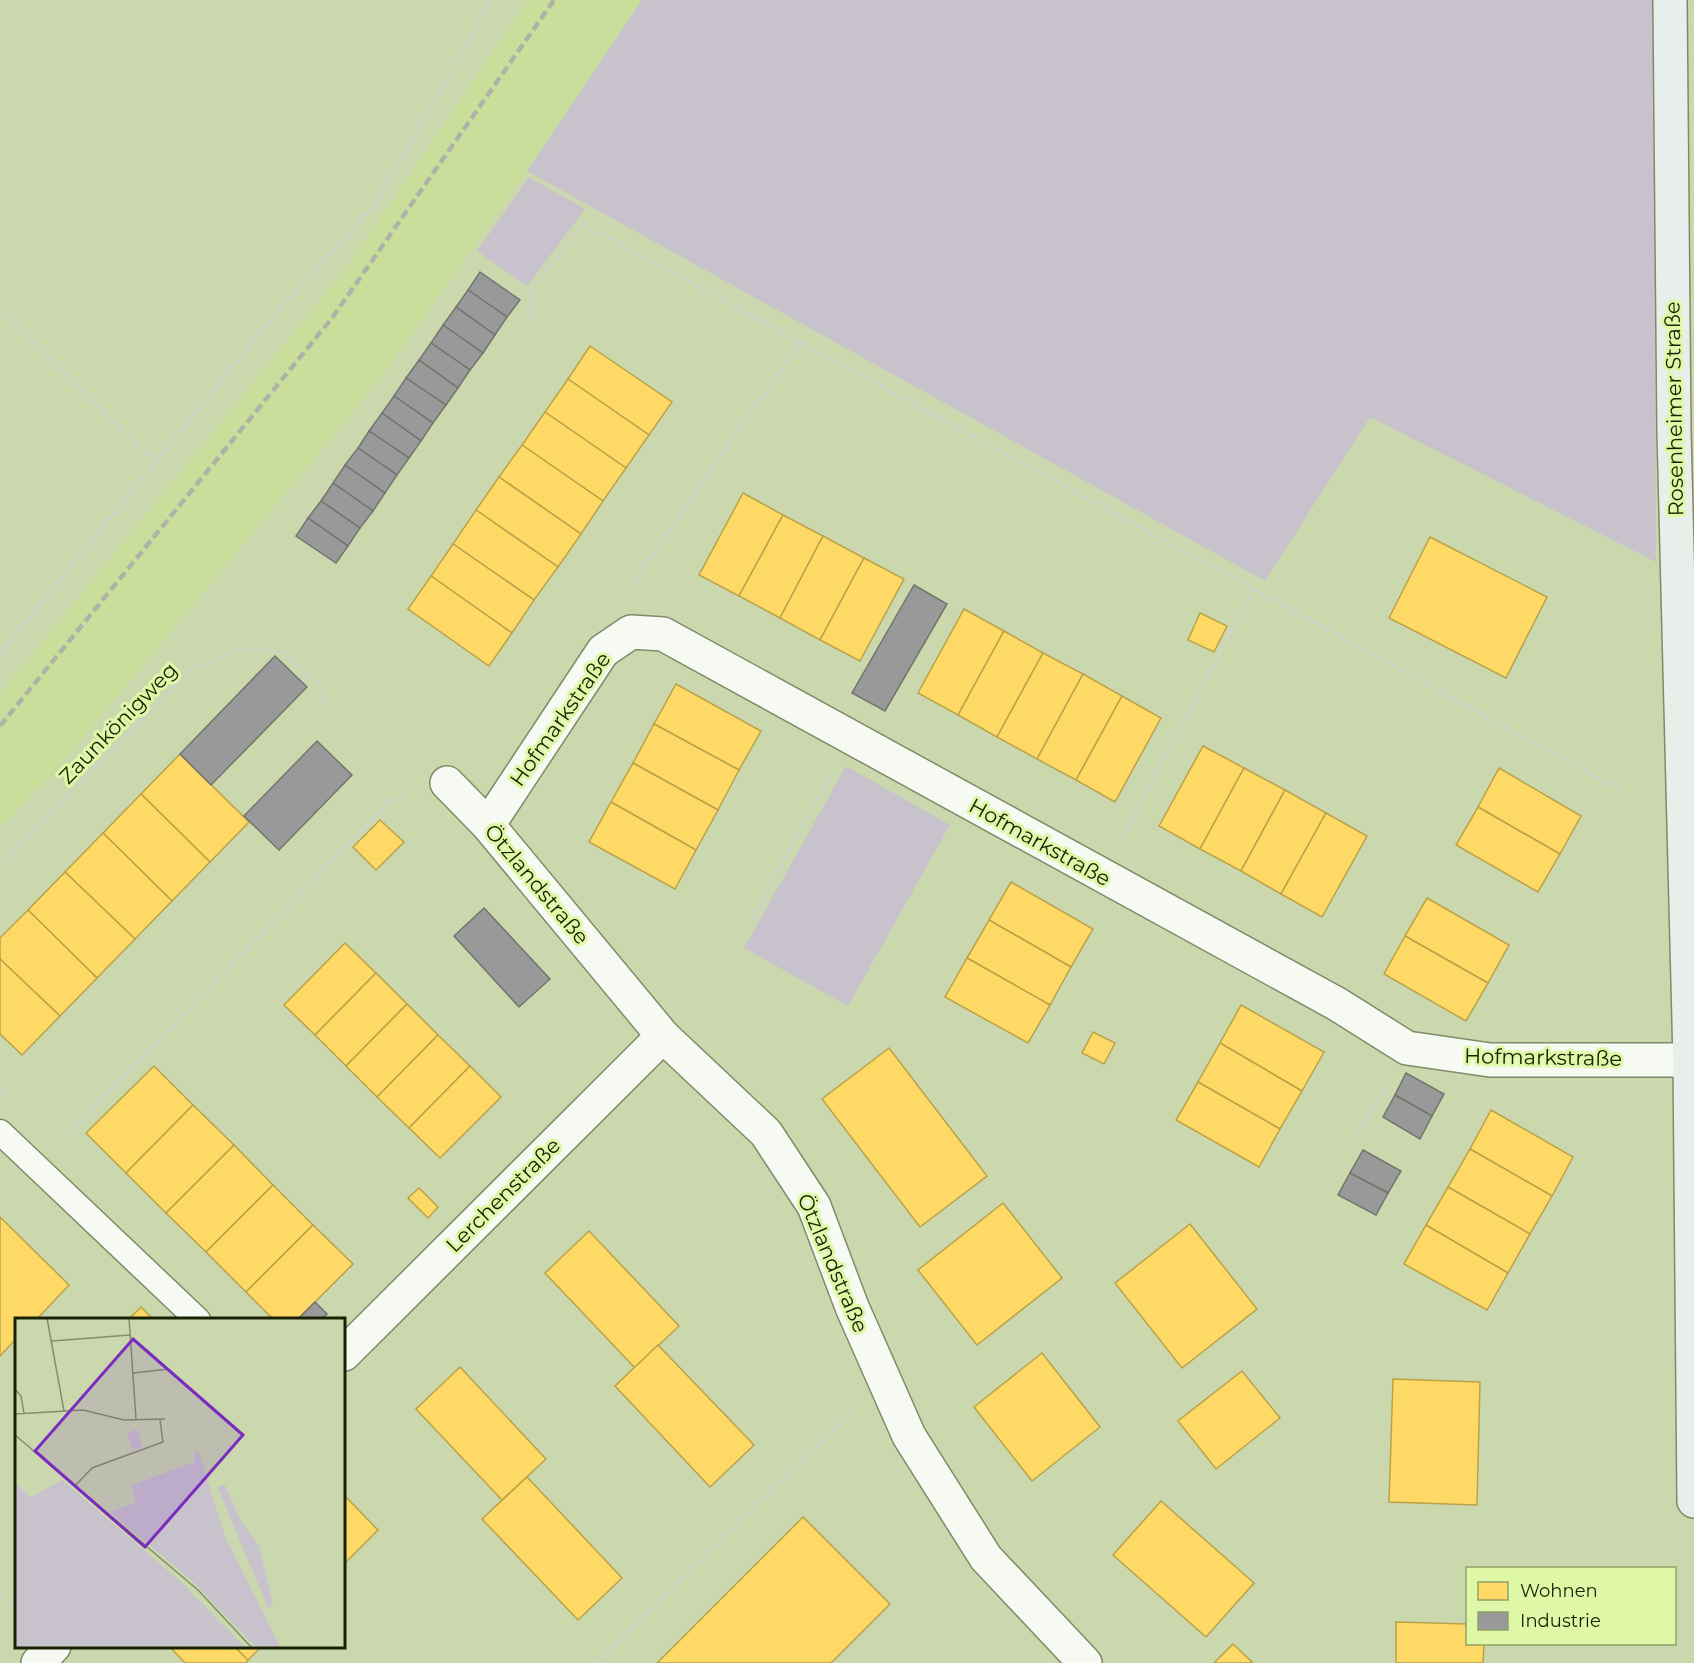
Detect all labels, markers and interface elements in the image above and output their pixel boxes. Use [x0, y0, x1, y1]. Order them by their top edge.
street label: Rosenheimer Straße [1660, 301, 1688, 517]
street label: Hofmarkstraße [504, 647, 616, 791]
street label: Zaunkönigweg [54, 657, 182, 789]
street label: Hofmarkstraße [965, 793, 1115, 891]
street label: Ötzlandstraße [480, 819, 594, 949]
street label: Hofmarkstraße [1464, 1043, 1622, 1071]
street label: Lerchenstraße [441, 1133, 565, 1257]
street label: Ötzlandstraße [792, 1190, 874, 1336]
inset map [15, 1318, 345, 1648]
legend [1466, 1567, 1676, 1645]
text: Wohnen [1520, 1580, 1598, 1602]
text: Industrie [1520, 1610, 1601, 1632]

